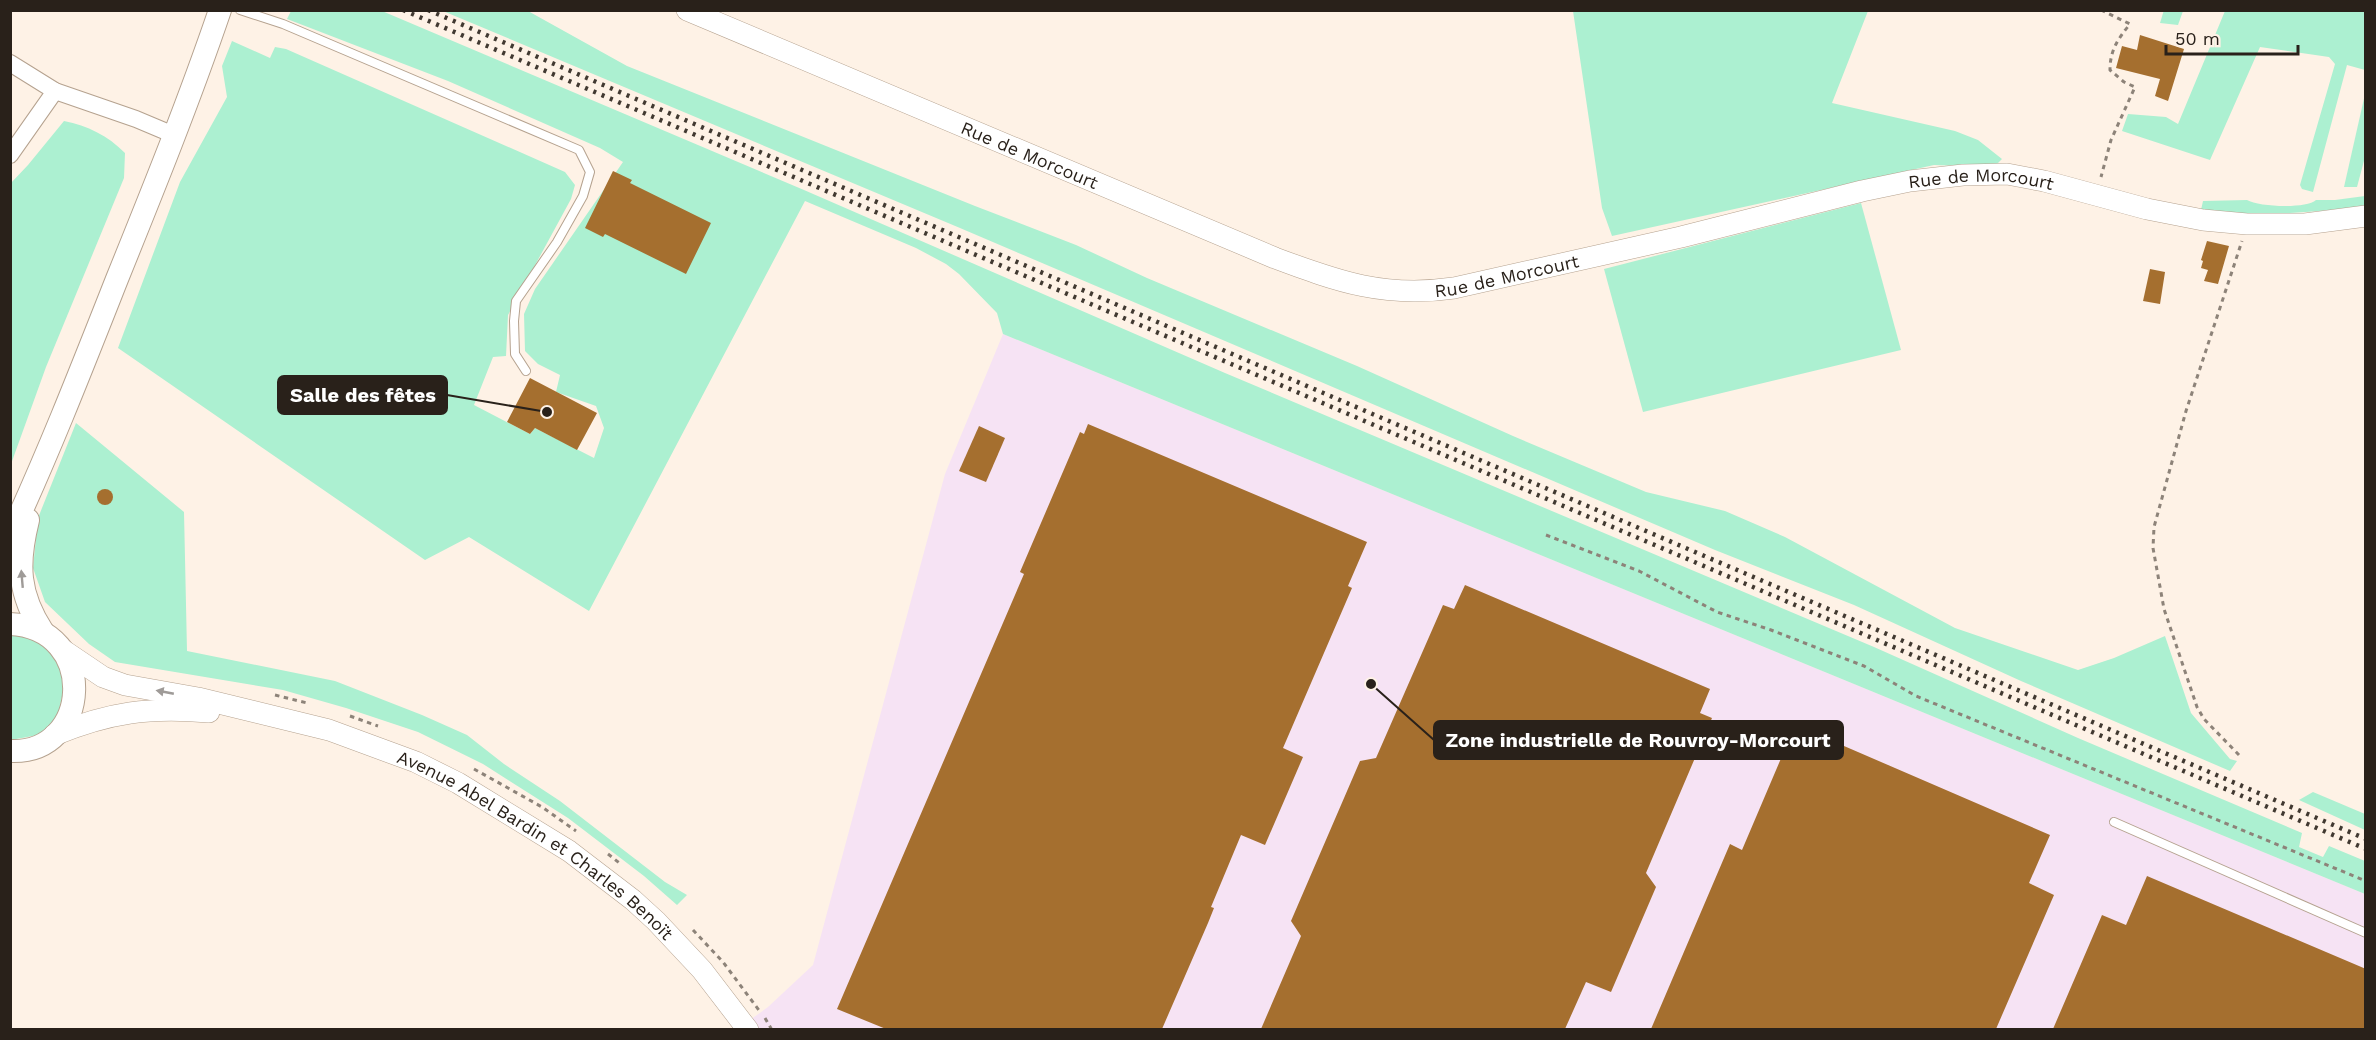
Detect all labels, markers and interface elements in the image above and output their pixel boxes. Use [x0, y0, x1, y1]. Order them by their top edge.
scale bar [2166, 18, 2298, 56]
text: 50 m [2175, 28, 2220, 49]
street label: Rue de Morcourt [958, 116, 1102, 193]
street label: Rue de Morcourt [1907, 163, 2057, 194]
street label: Rue de Morcourt [1433, 250, 1581, 301]
callout: Salle des fêtes [278, 376, 447, 414]
text: Salle des fêtes [290, 383, 436, 407]
one-way arrow [17, 570, 27, 589]
one-way arrow [155, 687, 174, 696]
callout: Zone industrielle de Rouvroy-Morcourt [1434, 721, 1843, 759]
text: Zone industrielle de Rouvroy-Morcourt [1446, 728, 1831, 752]
street label: Avenue Abel Bardin et Charles Benoït [395, 746, 679, 944]

